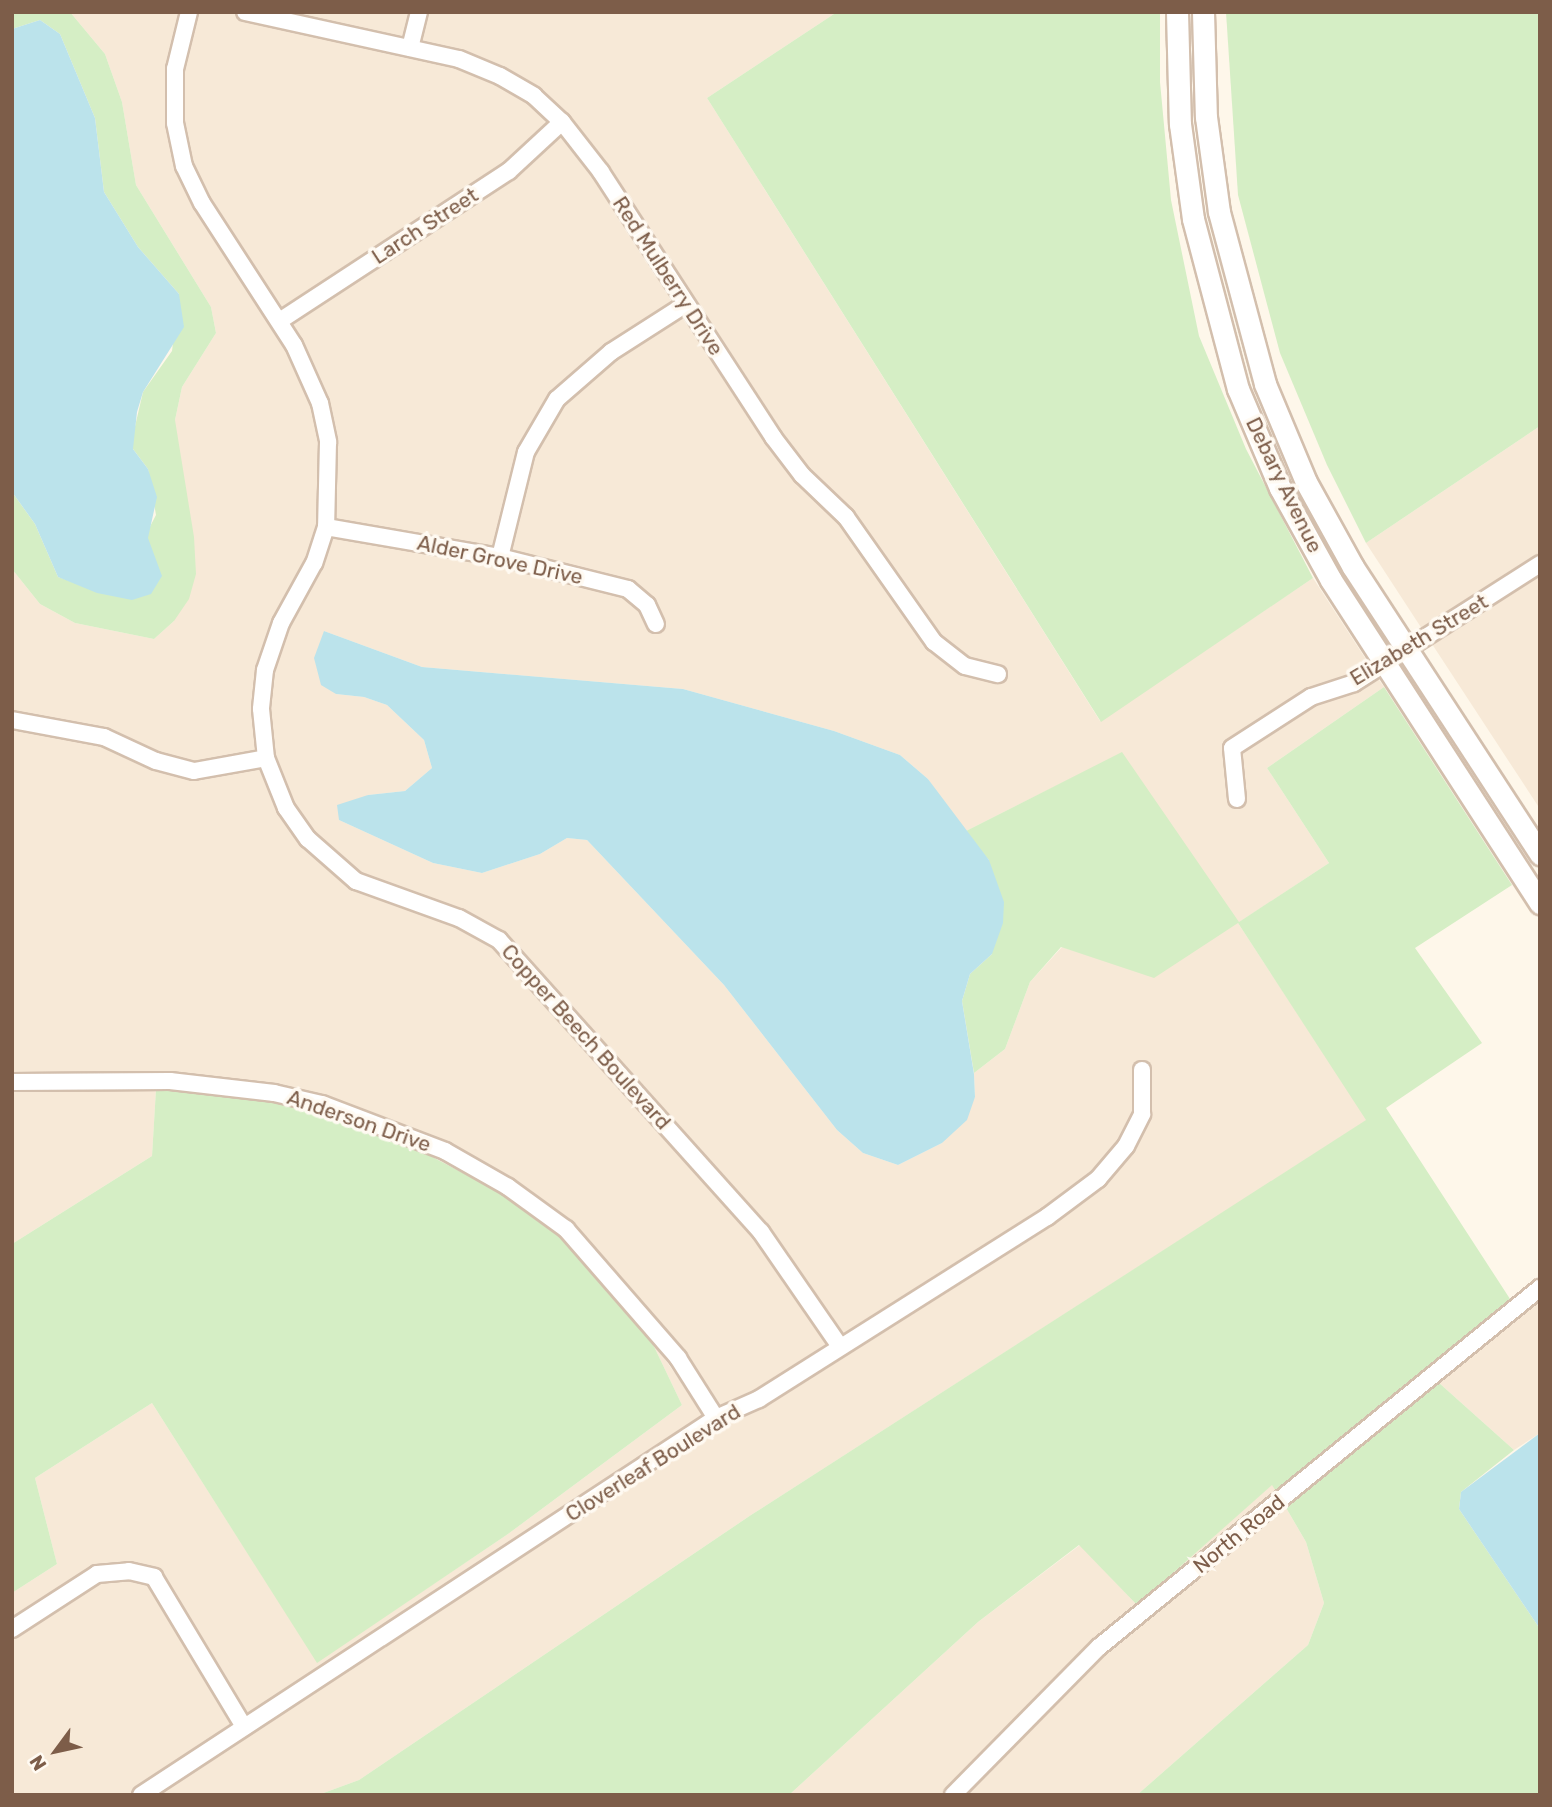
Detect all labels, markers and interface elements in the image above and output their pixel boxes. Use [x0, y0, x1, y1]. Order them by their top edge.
street label: Larch Street [367, 182, 483, 270]
street label: Red Mulberry Drive [607, 192, 729, 360]
street label: Debary Avenue [1240, 413, 1328, 557]
street label: Alder Grove Drive [415, 530, 585, 590]
street label: Elizabeth Street [1346, 589, 1492, 691]
street label: Copper Beech Boulevard [496, 939, 676, 1135]
street label: Anderson Drive [284, 1085, 434, 1157]
street label: Cloverleaf Boulevard [561, 1399, 745, 1527]
street label: North Road [1188, 1489, 1290, 1579]
north arrow [21, 1716, 91, 1786]
text: N [25, 1751, 51, 1775]

